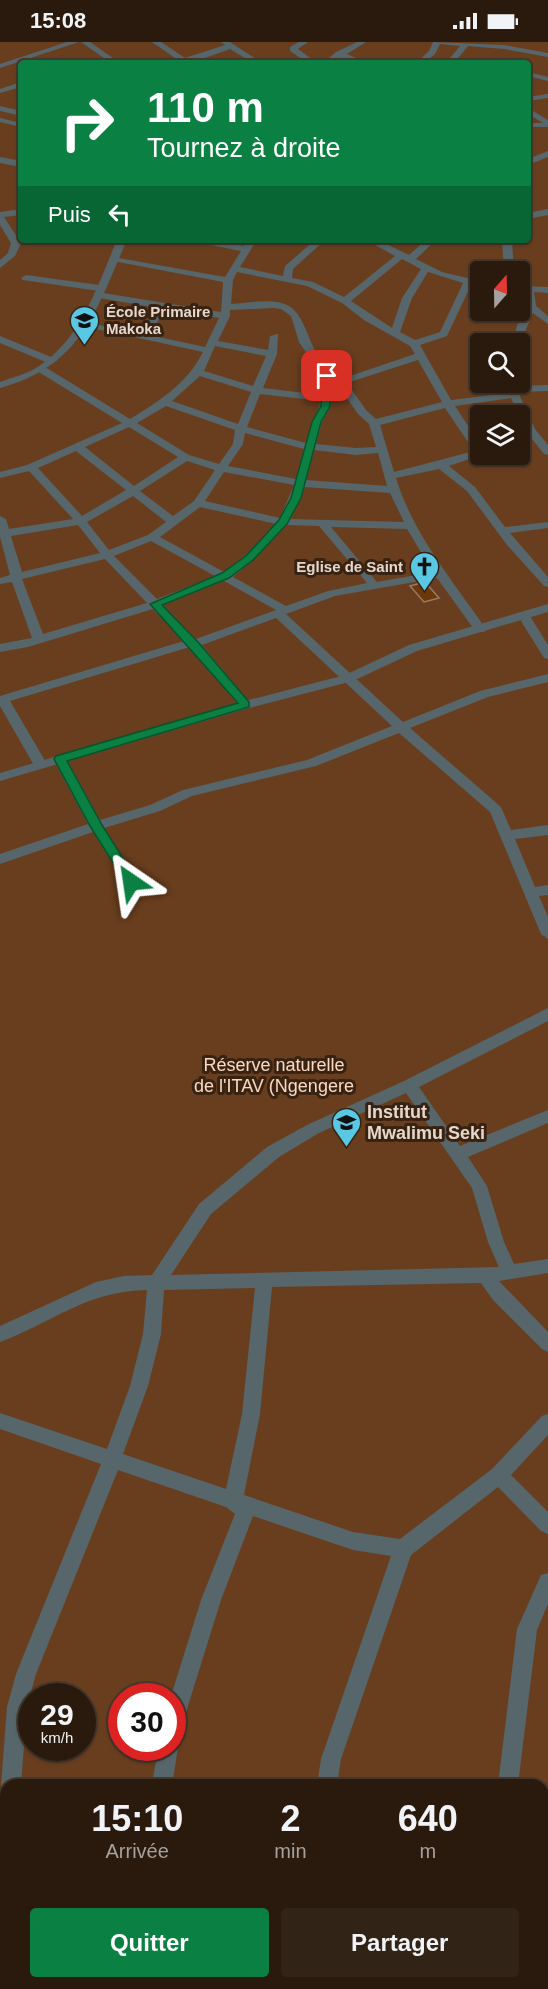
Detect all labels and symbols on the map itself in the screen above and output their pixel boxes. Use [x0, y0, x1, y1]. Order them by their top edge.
north arrow [470, 261, 530, 321]
place label: École Primaire Makoka [106, 303, 210, 337]
school or university icon: École Primaire Makoka [69, 304, 101, 346]
pin [301, 350, 352, 401]
church icon: Eglise de Saint [408, 550, 440, 592]
place label: Eglise de Saint [296, 558, 403, 575]
position arrow [99, 850, 163, 914]
park label: Réserve naturelle de l'ITAV (Ngengere [194, 1055, 354, 1096]
place label: Institut Mwalimu Seki [367, 1102, 485, 1143]
school or university icon: Institut Mwalimu Seki [330, 1106, 362, 1148]
speed limit sign: 30 [108, 1683, 186, 1761]

